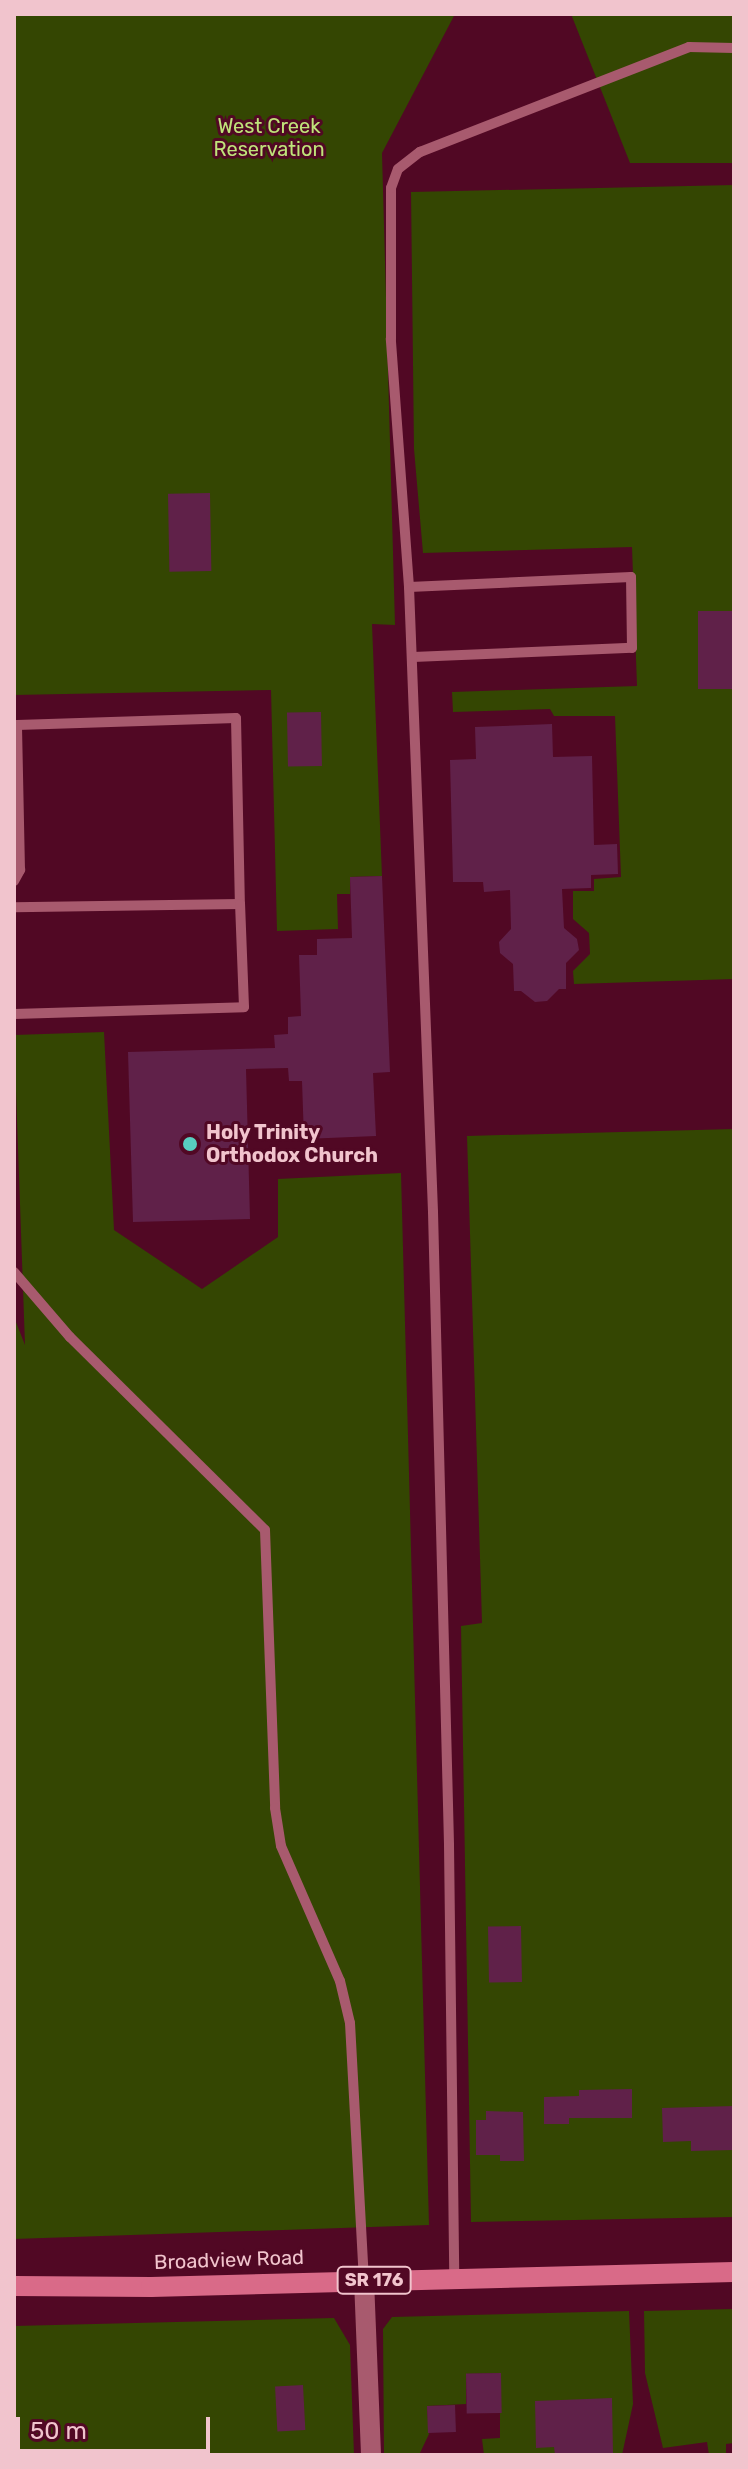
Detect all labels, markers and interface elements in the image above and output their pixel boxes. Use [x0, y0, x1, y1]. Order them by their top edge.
park label: West Creek Reservation [213, 114, 325, 161]
place label: Holy Trinity Orthodox Church [206, 1120, 378, 1167]
marker: Holy Trinity Orthodox Church [181, 1135, 199, 1153]
street label: Broadview Road [153, 2245, 305, 2275]
road number: SR 176 [336, 2266, 412, 2294]
scale bar [20, 2401, 214, 2451]
text: 50 m [30, 2417, 87, 2445]

